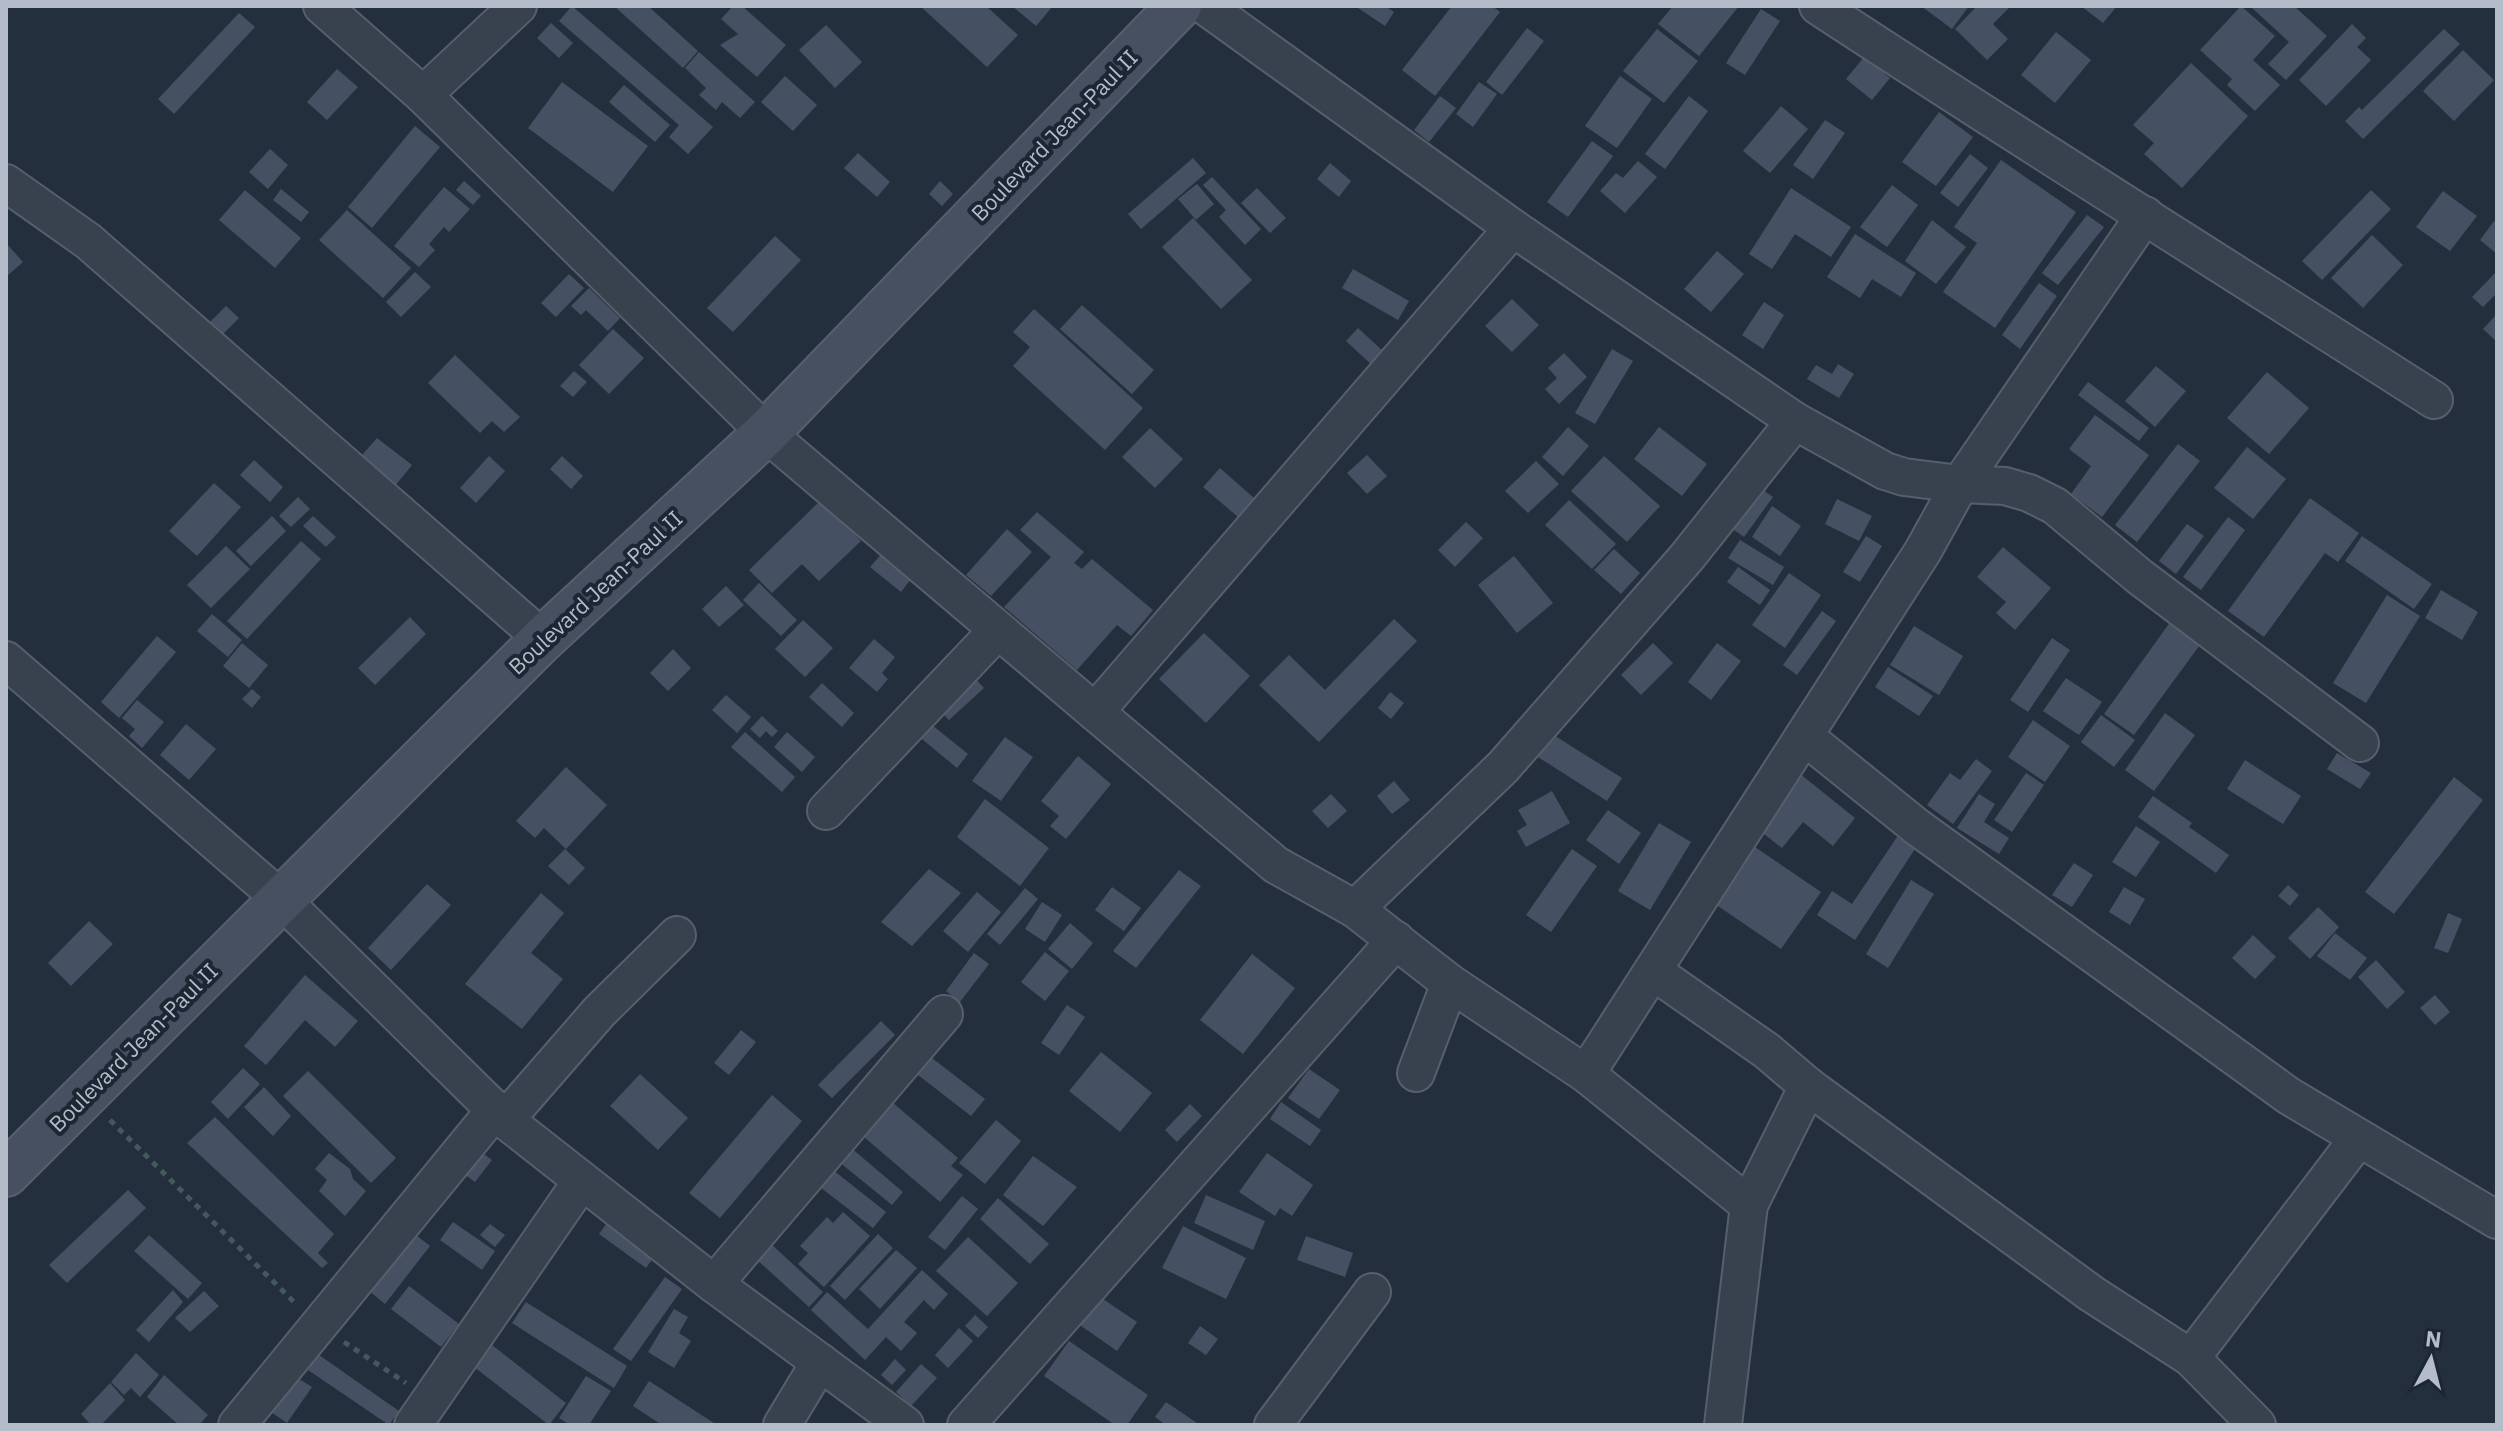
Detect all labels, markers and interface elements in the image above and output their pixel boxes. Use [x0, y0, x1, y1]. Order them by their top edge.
street label: Boulevard Jean-Paul II [964, 43, 1144, 227]
street label: Boulevard Jean-Paul II [502, 504, 688, 680]
street label: Boulevard Jean-Paul II [42, 956, 224, 1138]
north arrow [2391, 1319, 2471, 1399]
text: N [2424, 1323, 2443, 1354]

